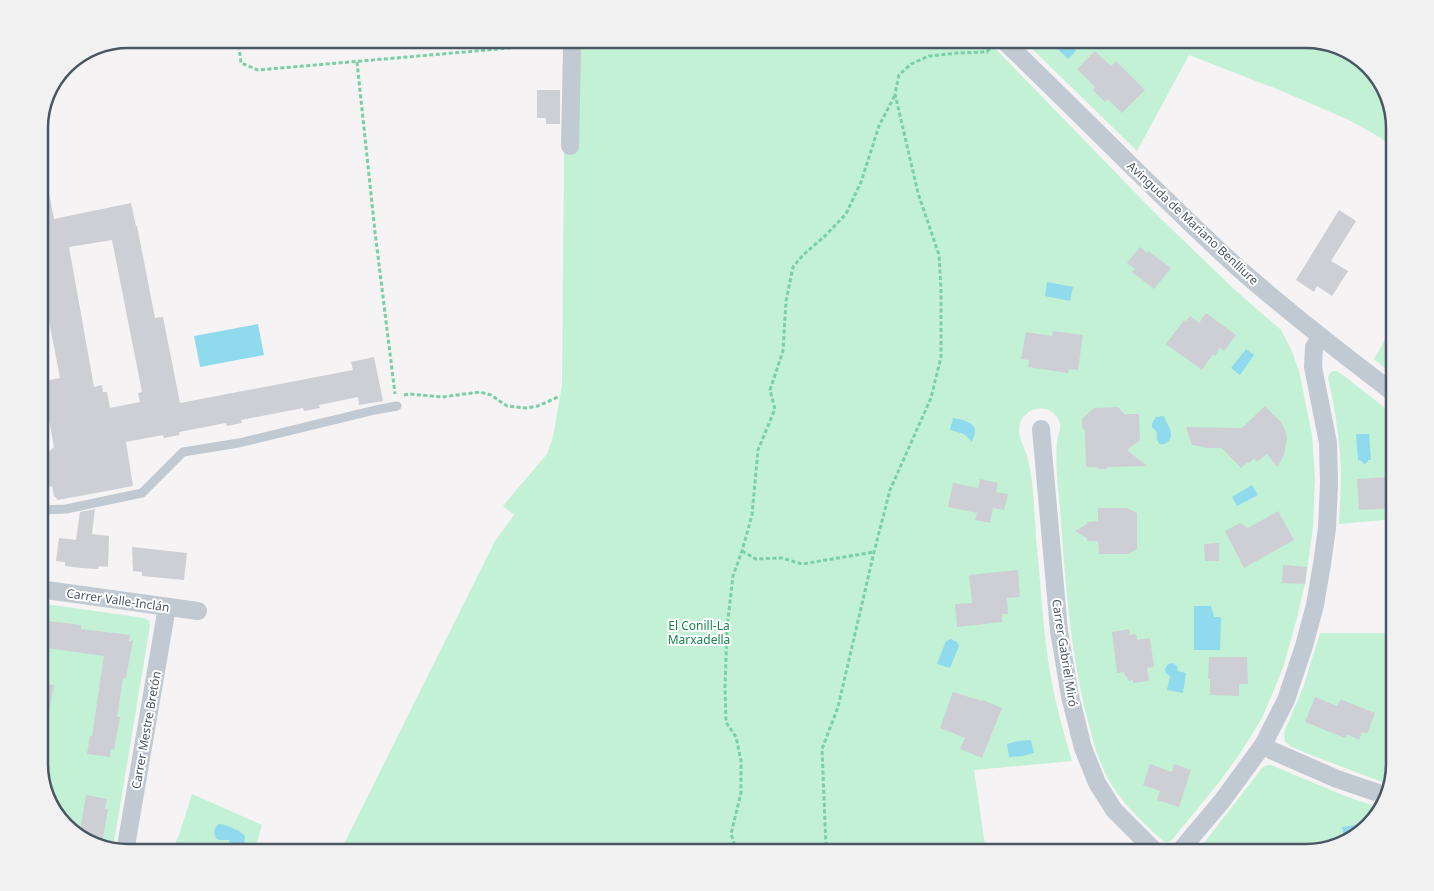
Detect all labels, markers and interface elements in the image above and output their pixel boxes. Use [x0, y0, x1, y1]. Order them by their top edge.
street label: Avinguda de Mariano Benlliure [1124, 157, 1263, 289]
street label: Carrer Valle-Inclán [65, 584, 171, 616]
street label: Carrer Gabriel Miró [1048, 598, 1082, 708]
park label: El Conill-La Marxadella [668, 617, 730, 648]
street label: Carrer Mestre Bretón [127, 670, 165, 790]

